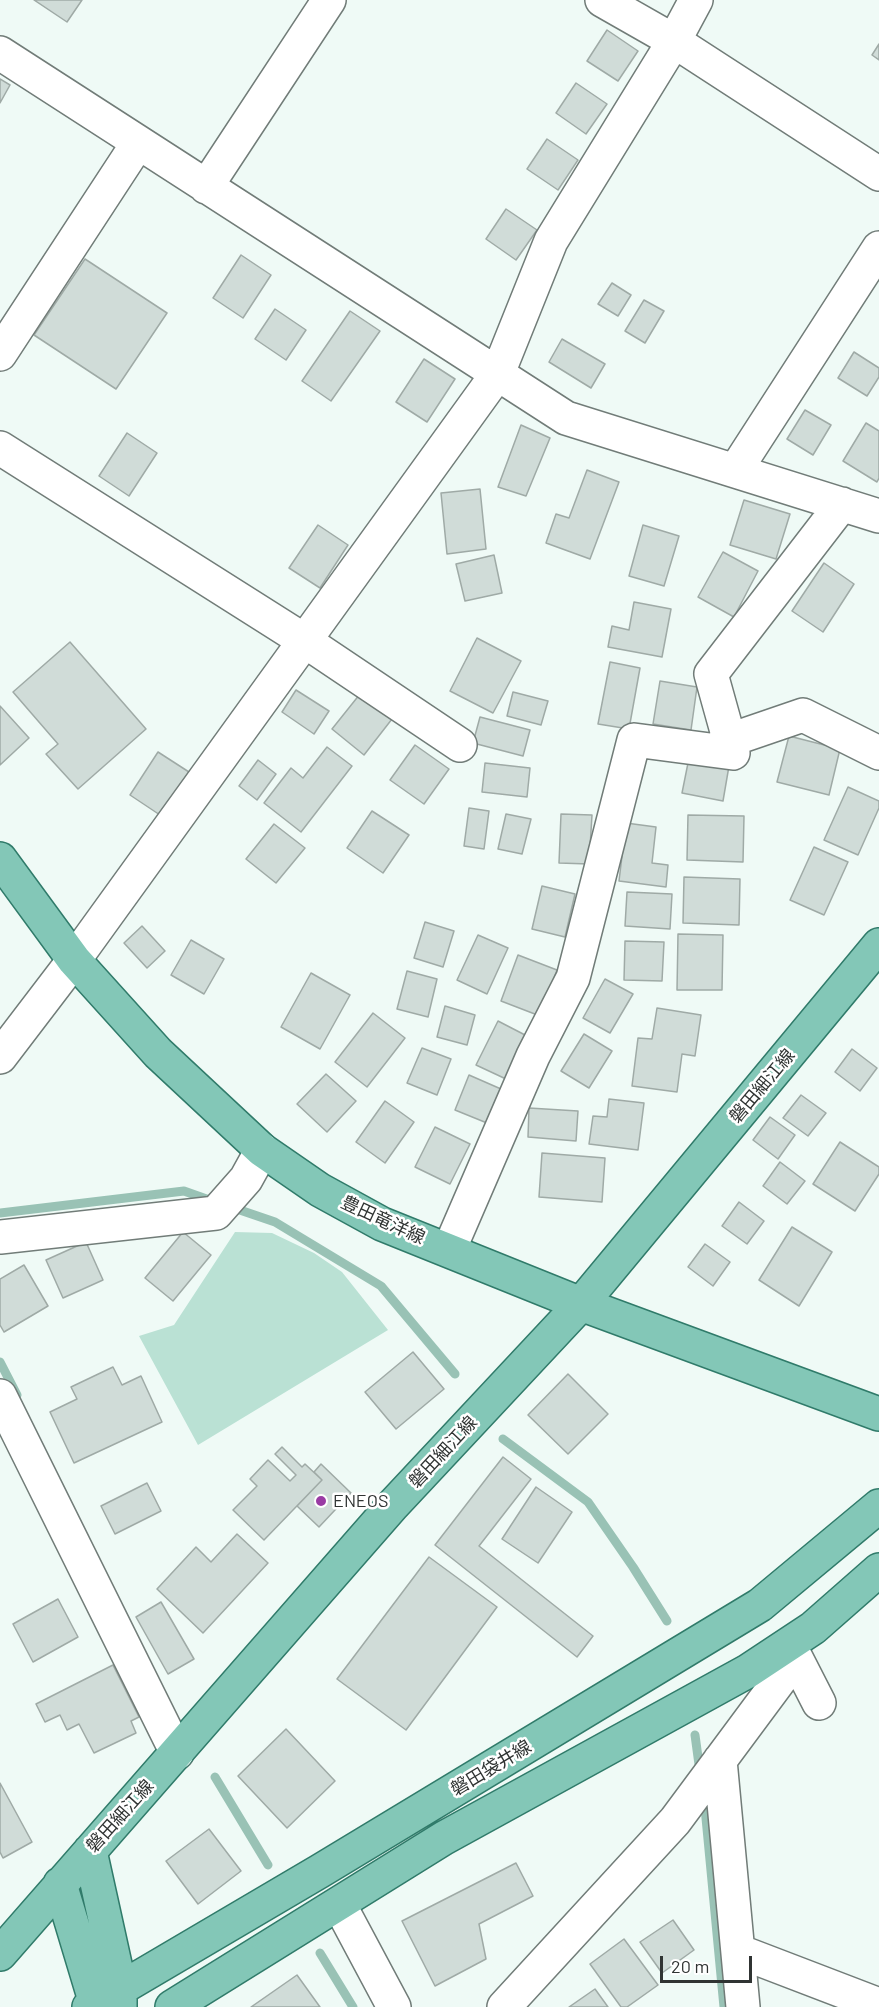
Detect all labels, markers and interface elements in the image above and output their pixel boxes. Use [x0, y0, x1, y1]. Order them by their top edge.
street label: 磐田細江線 [725, 1045, 799, 1127]
street label: 豊田竜洋線 [338, 1191, 428, 1249]
street label: 磐田細江線 [404, 1412, 482, 1492]
place label: ENEOS [333, 1490, 388, 1512]
marker: ENEOS [314, 1494, 328, 1508]
street label: 磐田袋井線 [447, 1736, 535, 1800]
street label: 磐田細江線 [82, 1775, 158, 1857]
scale bar [663, 1944, 754, 1982]
text: 20 m [671, 1955, 709, 1977]

